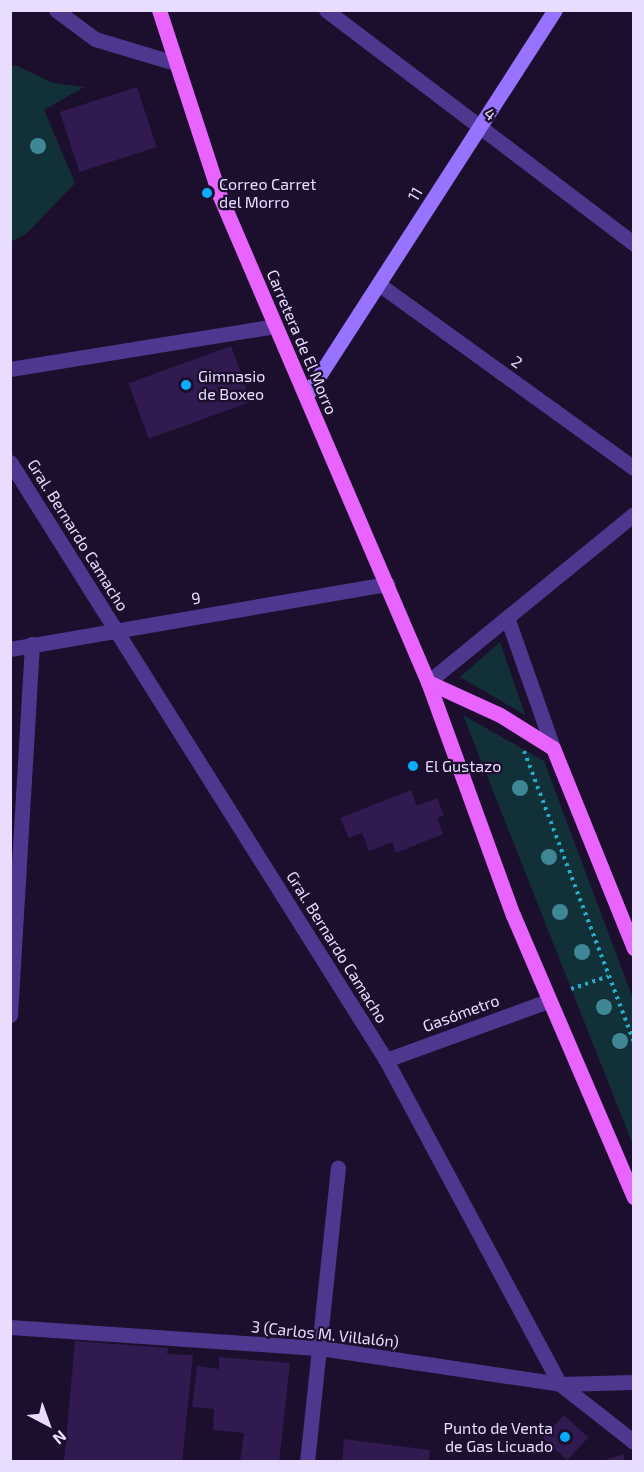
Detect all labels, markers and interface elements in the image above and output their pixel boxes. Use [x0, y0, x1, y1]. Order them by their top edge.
street label: 4 [480, 103, 500, 125]
place label: Correo Carret del Morro [219, 174, 316, 212]
street label: 11 [403, 184, 427, 204]
marker: Correo Carret del Morro [200, 186, 214, 200]
street label: Carretera de El Morro [263, 266, 341, 418]
street label: 2 [508, 352, 526, 372]
place label: Gimnasio de Boxeo [198, 366, 265, 404]
marker: Gimnasio de Boxeo [179, 378, 193, 392]
street label: Gral. Bernardo Camacho [23, 456, 133, 614]
street label: 9 [190, 588, 202, 608]
place label: El Gustazo [425, 756, 502, 776]
marker: El Gustazo [406, 759, 420, 773]
street label: Gral. Bernardo Camacho [282, 868, 392, 1026]
street label: Gasómetro [420, 990, 502, 1036]
street label: 3 (Carlos M. Villalón) [250, 1317, 400, 1351]
north arrow [18, 1394, 78, 1454]
place label: Punto de Venta de Gas Licuado [443, 1418, 553, 1456]
text: N [50, 1427, 71, 1449]
marker: Punto de Venta de Gas Licuado [558, 1430, 572, 1444]

